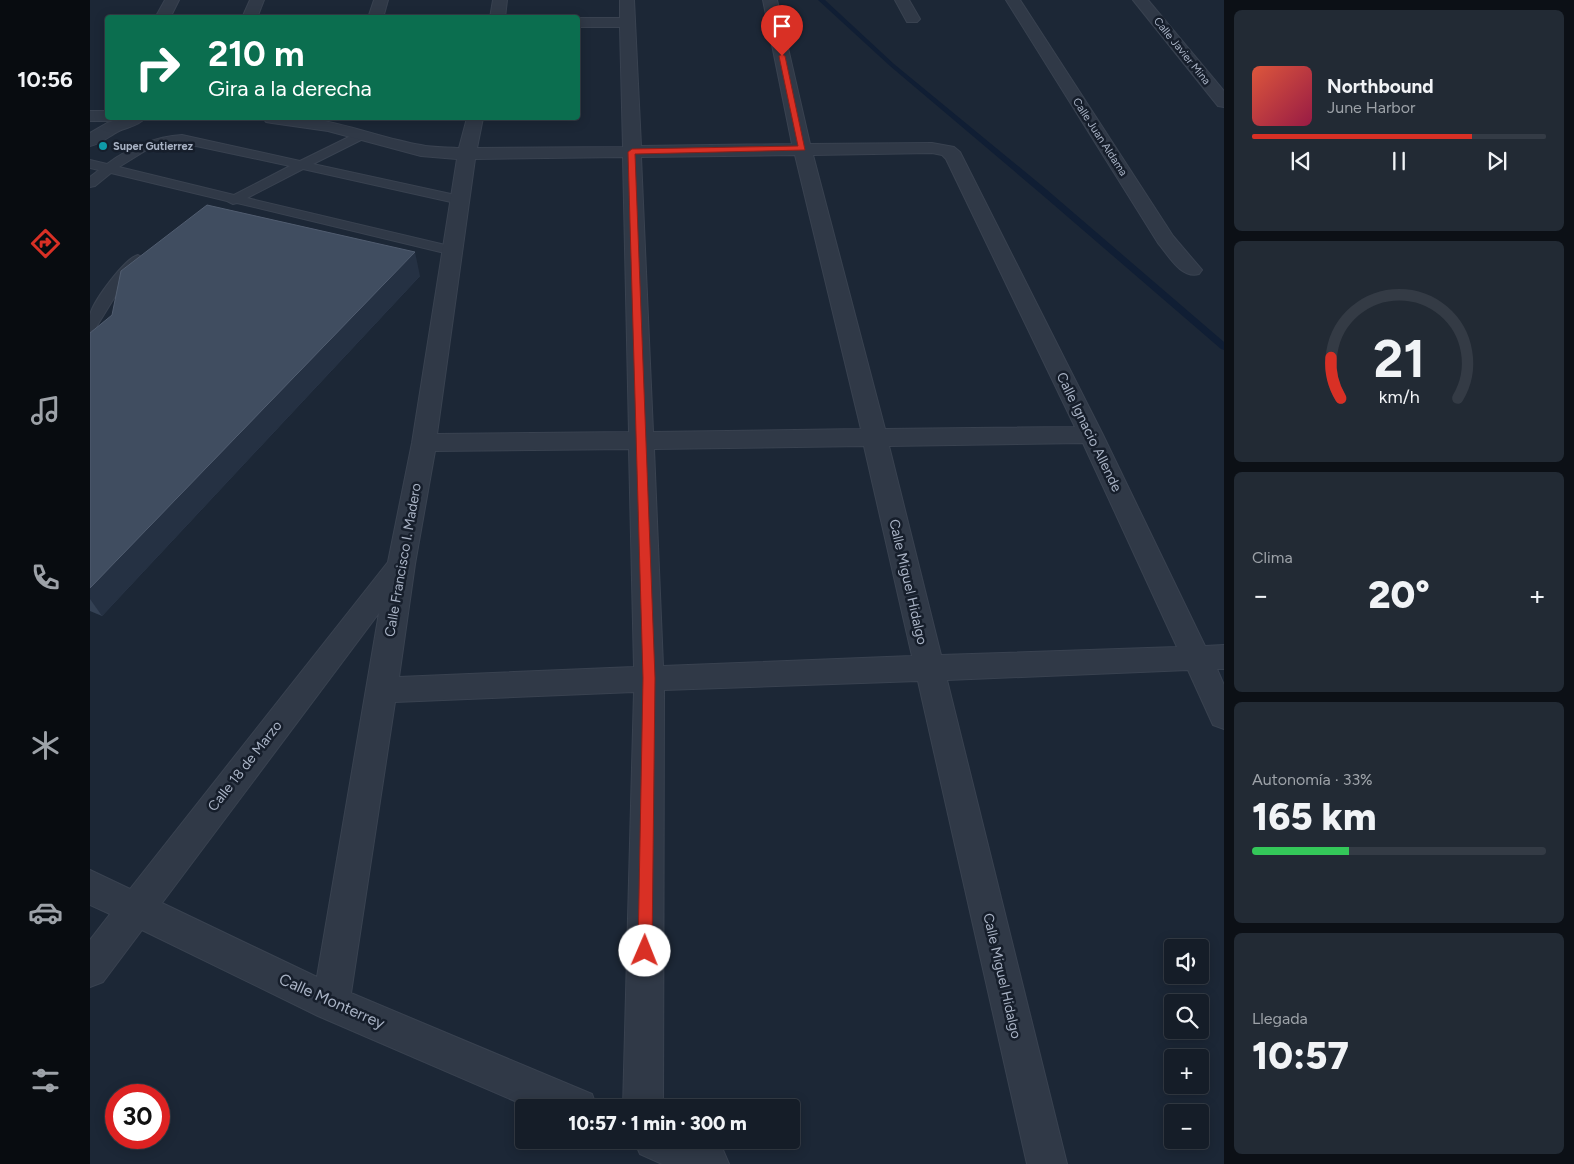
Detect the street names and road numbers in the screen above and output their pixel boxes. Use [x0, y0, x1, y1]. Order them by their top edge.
street label: Calle Javier Mina [1151, 15, 1213, 87]
street label: Calle Juan Aldama [1070, 96, 1130, 178]
street label: Calle Ignacio Allende [1053, 369, 1125, 495]
street label: Calle Francisco I. Madero [381, 482, 425, 638]
street label: Calle Miguel Hidalgo [885, 518, 931, 646]
street label: Calle 18 de Marzo [204, 717, 286, 815]
street label: Calle Miguel Hidalgo [979, 912, 1025, 1040]
street label: Calle Monterrey [276, 969, 388, 1033]

